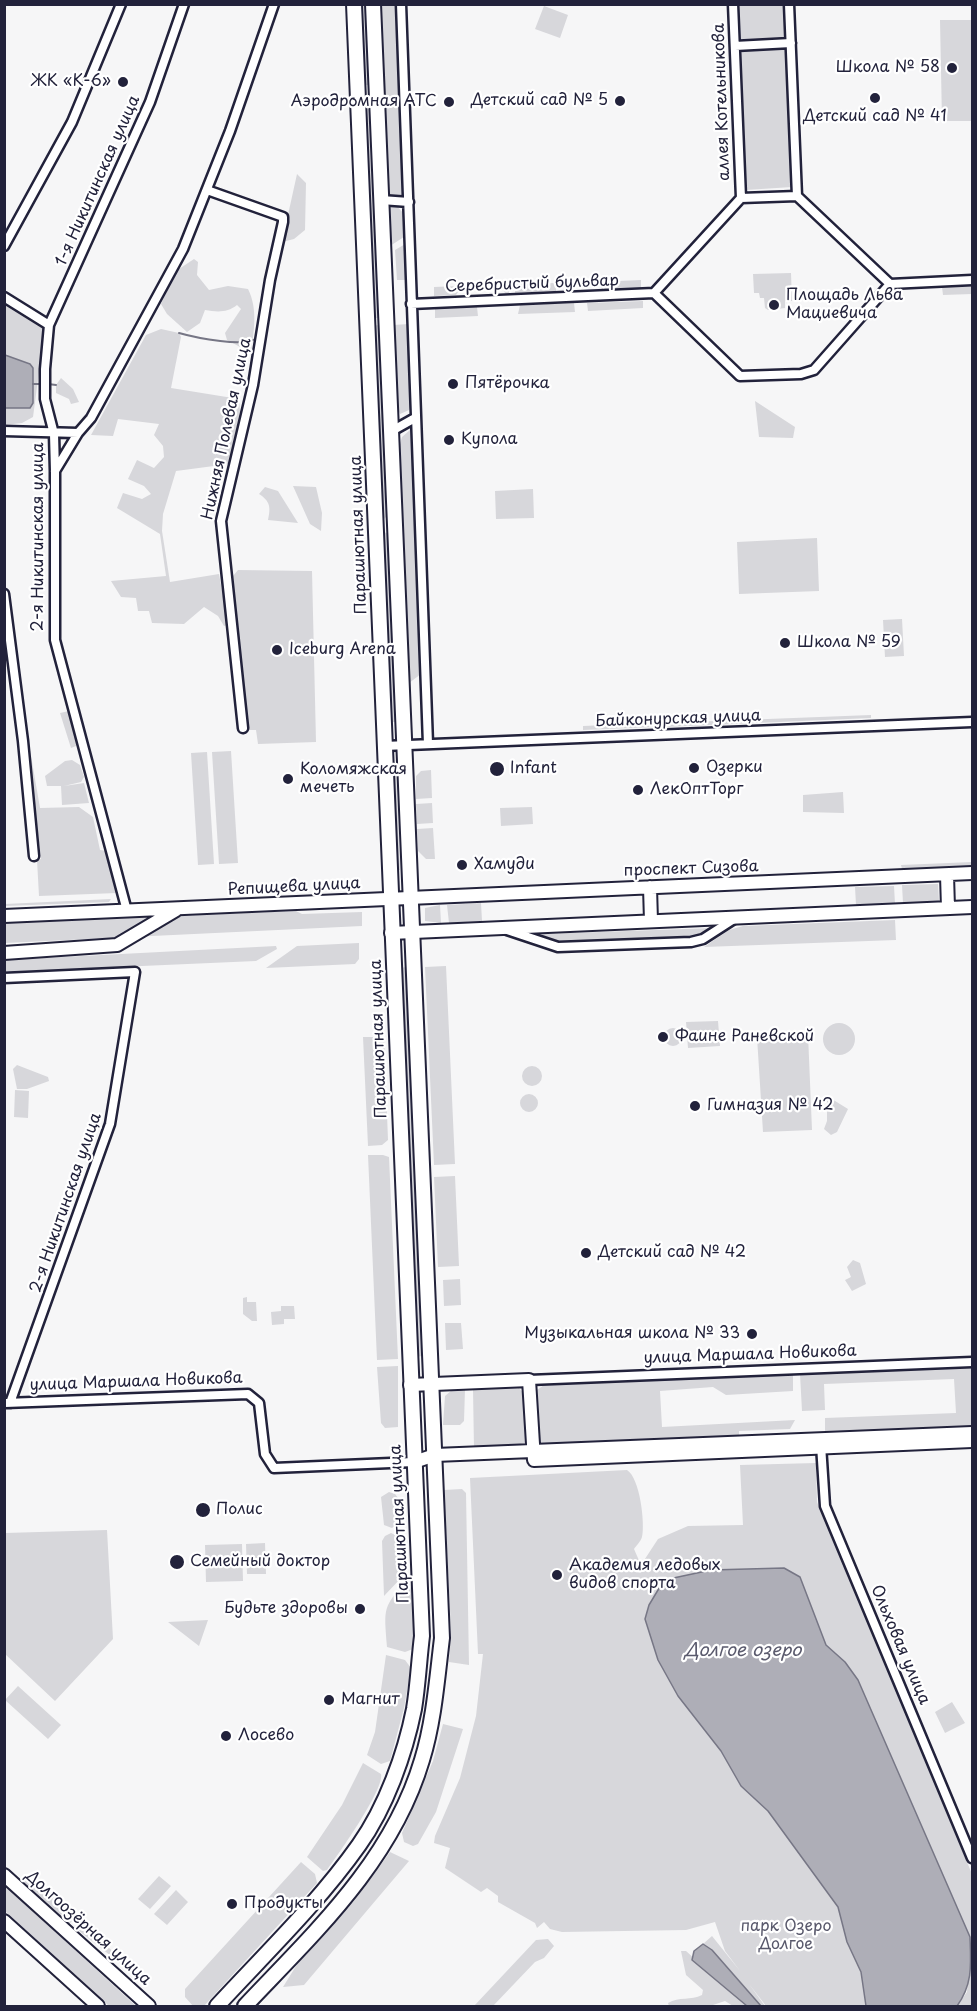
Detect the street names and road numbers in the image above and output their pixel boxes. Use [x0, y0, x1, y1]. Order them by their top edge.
street label: аллея Котельникова [710, 23, 734, 181]
street label: 1-я Никитинская улица [52, 93, 144, 269]
street label: Серебристый бульвар [445, 271, 619, 297]
street label: Нижняя Полевая улица [198, 336, 256, 522]
street label: 2-я Никитинская улица [29, 442, 49, 632]
street label: Парашютная улица [347, 455, 371, 615]
street label: Байконурская улица [595, 707, 761, 731]
street label: проспект Сизова [623, 857, 759, 881]
street label: Репищева улица [227, 874, 361, 900]
street label: Парашютная улица [367, 959, 391, 1119]
street label: 2-я Никитинская улица [26, 1111, 106, 1295]
street label: улица Маршала Новикова [643, 1342, 857, 1368]
street label: улица Маршала Новикова [29, 1369, 243, 1395]
street label: Парашютная улица [386, 1444, 414, 1604]
street label: Ольховая улица [866, 1582, 934, 1708]
street label: Долгоозёрная улица [21, 1867, 155, 1989]

